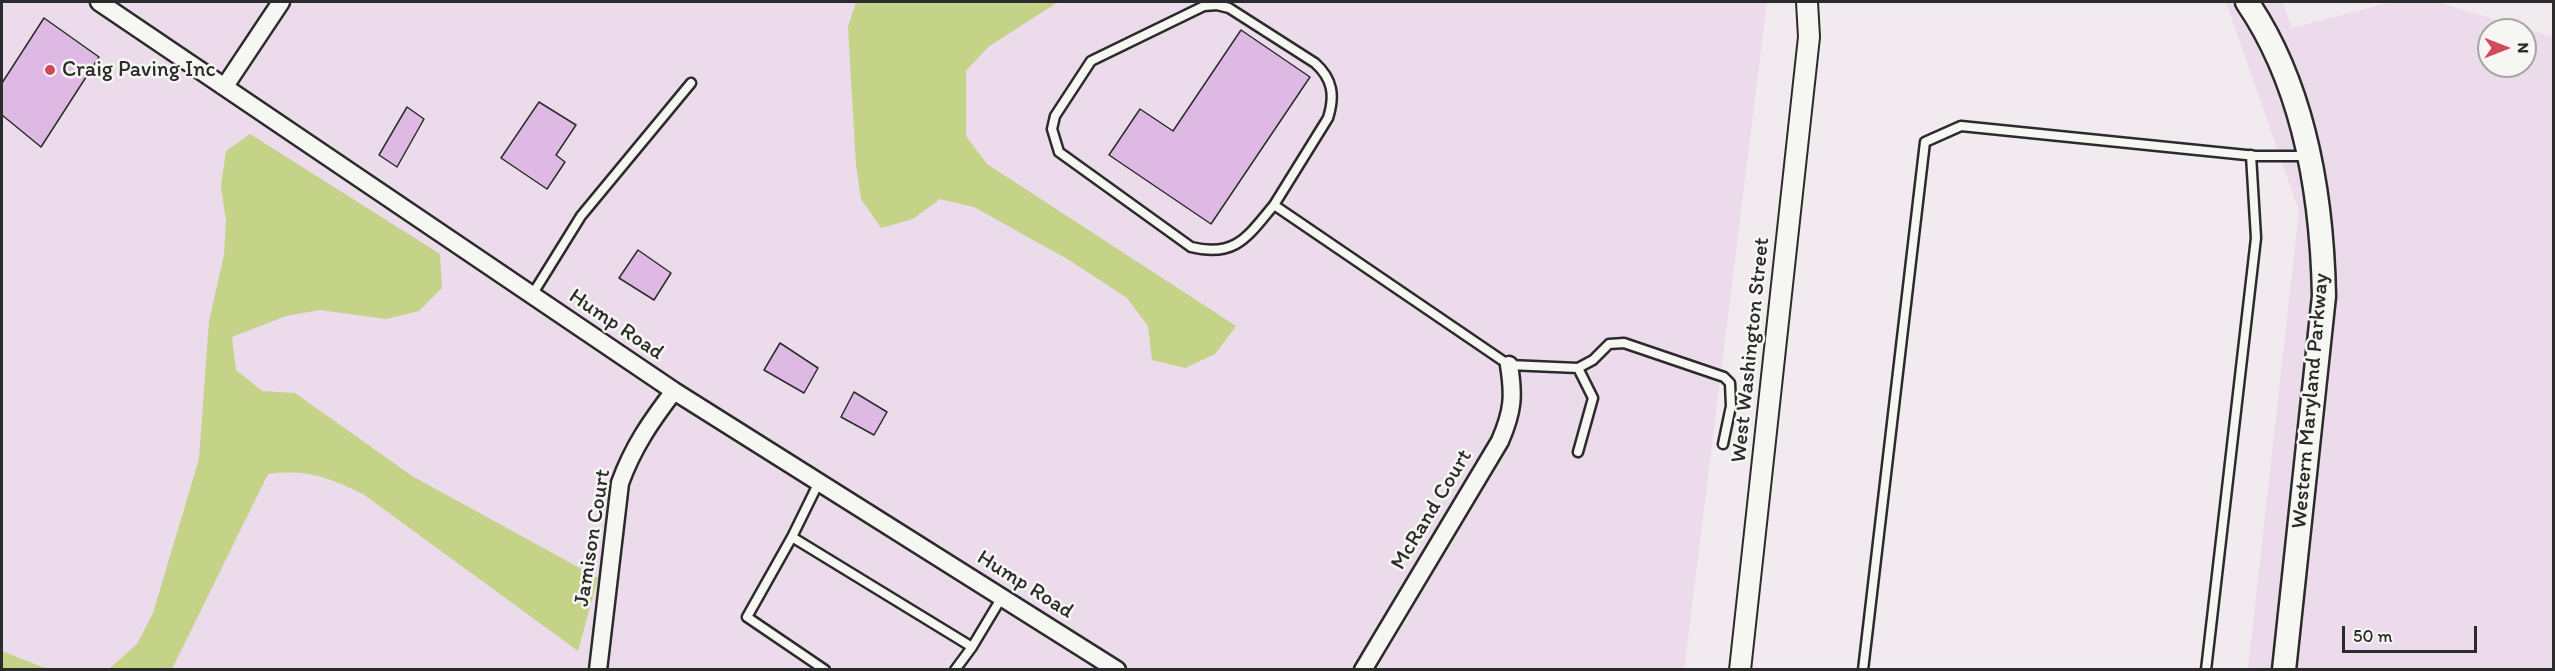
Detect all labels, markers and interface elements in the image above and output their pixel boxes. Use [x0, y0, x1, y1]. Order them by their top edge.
north arrow [2477, 18, 2537, 78]
text: N [2514, 43, 2533, 53]
place label: Craig Paving Inc [62, 57, 216, 83]
marker: Craig Paving Inc [43, 63, 57, 77]
street label: West Washington Street [1726, 236, 1776, 464]
street label: Western Maryland Parkway [2287, 272, 2335, 530]
street label: Hump Road [563, 284, 669, 366]
street label: McRand Court [1386, 445, 1478, 575]
street label: Jamison Court [569, 467, 617, 609]
street label: Hump Road [972, 545, 1078, 625]
scale bar [2345, 614, 2480, 652]
text: 50 m [2353, 625, 2393, 647]

